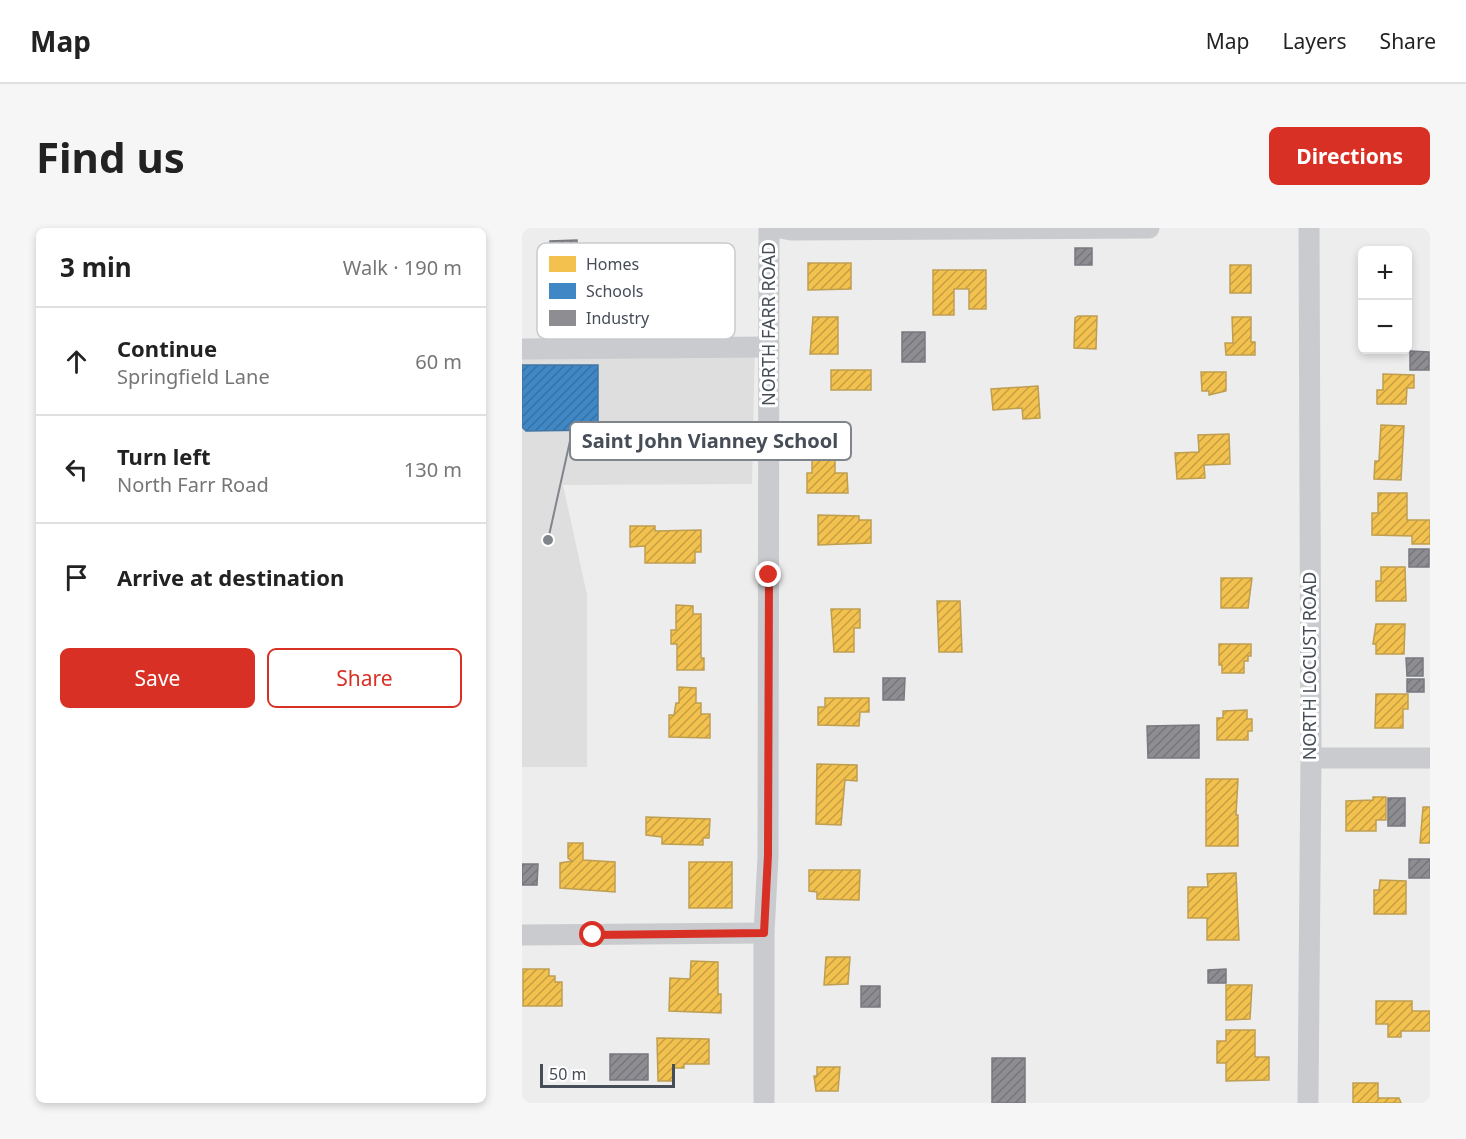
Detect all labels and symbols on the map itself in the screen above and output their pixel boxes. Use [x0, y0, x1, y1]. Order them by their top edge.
street label: NORTH FARR ROAD [756, 242, 780, 406]
legend [537, 243, 735, 339]
text: Homes [586, 253, 639, 275]
text: Schools [586, 280, 644, 302]
text: Industry [586, 307, 650, 329]
callout: Saint John Vianney School [570, 422, 851, 460]
text: Saint John Vianney School [582, 427, 838, 454]
route end [755, 561, 781, 587]
street label: NORTH LOCUST ROAD [1297, 572, 1321, 760]
route start [579, 921, 605, 947]
scale bar [540, 1061, 675, 1088]

